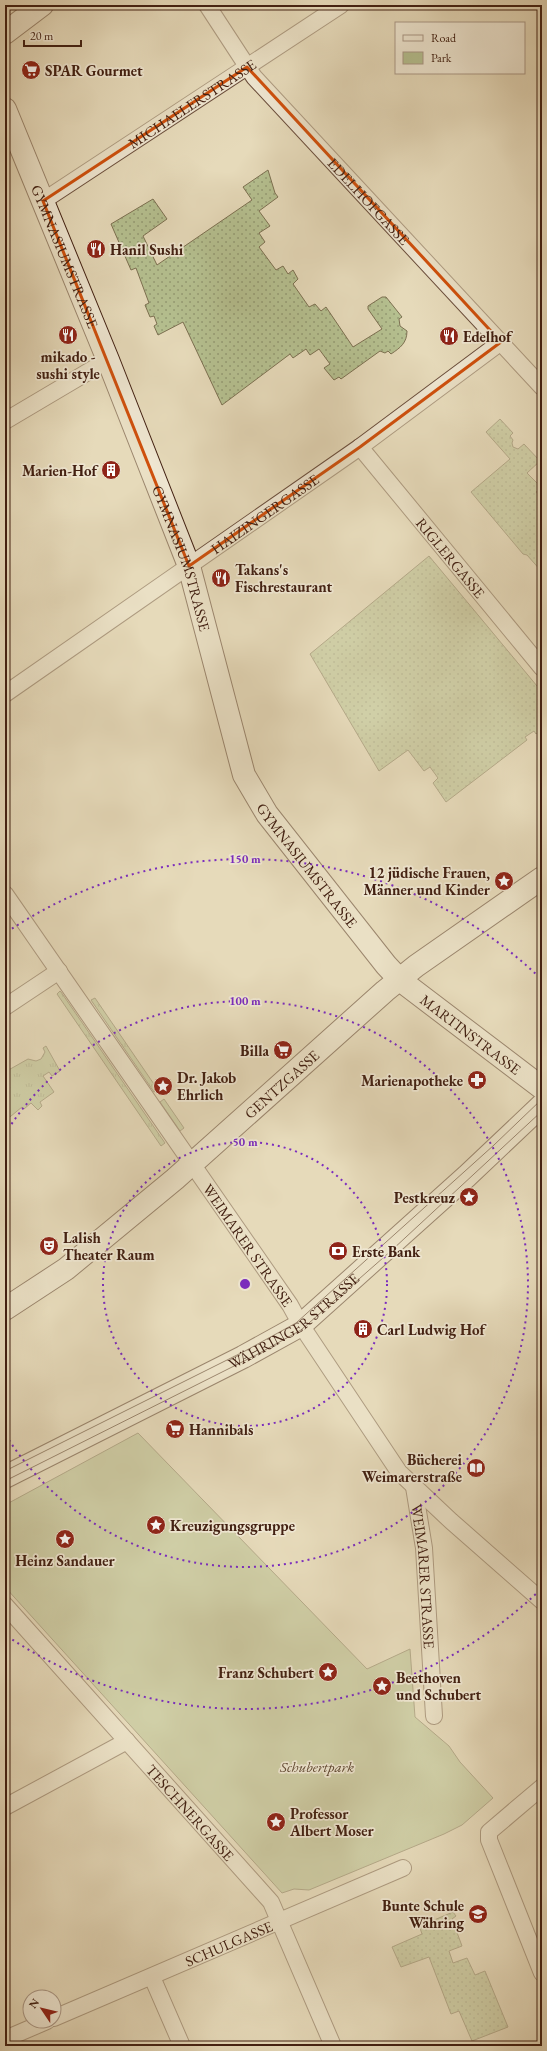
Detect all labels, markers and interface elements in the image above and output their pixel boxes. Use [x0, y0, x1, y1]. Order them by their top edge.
scale bar [24, 22, 81, 48]
legend [395, 22, 525, 74]
text: 20 m [30, 28, 54, 44]
text: Road [431, 30, 457, 46]
text: Park [431, 50, 452, 66]
street label: MICHAELERSTRASSE [124, 54, 260, 152]
supermarket icon: SPAR Gourmet [20, 59, 42, 81]
place label: SPAR Gourmet [45, 61, 143, 80]
street label: EDELHOFGASSE [324, 153, 415, 249]
street label: GYMNASIUMSTRASSE [27, 182, 103, 331]
restaurant icon: Hanil Sushi [85, 238, 107, 260]
place label: Hanil Sushi [110, 240, 184, 259]
restaurant icon: mikado - sushi style [57, 324, 79, 346]
restaurant icon: Edelhof [438, 325, 460, 347]
place label: Edelhof [463, 327, 514, 346]
place label: mikado - sushi style [36, 347, 100, 383]
building icon: Marien-Hof [100, 459, 122, 481]
place label: Marien-Hof [22, 461, 100, 480]
street label: HAIZINGERGASSE [207, 469, 323, 558]
street label: GYMNASIUMSTRASSE [149, 482, 215, 634]
street label: RIGLERGASSE [412, 513, 490, 602]
place label: Takans's Fischrestaurant [235, 560, 333, 596]
restaurant icon: Takans's Fischrestaurant [210, 567, 232, 589]
street label: GYMNASIUMSTRASSE [253, 799, 362, 931]
text: 150 m [229, 851, 261, 867]
place label: 12 jüdische Frauen, Männer und Kinder [363, 863, 491, 899]
place icon: 12 jüdische Frauen, Männer und Kinder [493, 870, 515, 892]
street label: MARTINSTRASSE [417, 990, 525, 1079]
text: 100 m [229, 993, 261, 1009]
supermarket icon: Billa [272, 1039, 294, 1061]
place label: Billa [240, 1041, 269, 1060]
street label: GENTZGASSE [240, 1045, 323, 1122]
place label: Dr. Jakob Ehrlich [177, 1068, 236, 1104]
pharmacy icon: Marienapotheke [466, 1069, 488, 1091]
place label: Marienapotheke [361, 1071, 463, 1090]
place icon: Dr. Jakob Ehrlich [152, 1075, 174, 1097]
text: 50 m [232, 1134, 258, 1150]
street label: WEIMARER STRASSE [199, 1180, 298, 1310]
place icon: Pestkreuz [458, 1186, 480, 1208]
place label: Pestkreuz [394, 1188, 455, 1207]
place label: Lalish Theater Raum [63, 1228, 155, 1264]
theatre icon: Lalish Theater Raum [38, 1235, 60, 1257]
bank icon: Erste Bank [327, 1240, 349, 1262]
place label: Erste Bank [352, 1242, 421, 1261]
street label: WÄHRINGER STRASSE [225, 1268, 363, 1373]
centre of rings [238, 1277, 252, 1291]
building icon: Carl Ludwig Hof [352, 1318, 374, 1340]
place label: Carl Ludwig Hof [377, 1320, 487, 1339]
supermarket icon: Hannibals [164, 1418, 186, 1440]
place label: Hannibals [189, 1420, 253, 1439]
place label: Bücherei Weimarerstraße [362, 1450, 463, 1486]
library icon: Bücherei Weimarerstraße [465, 1457, 487, 1479]
street label: WEIMARER STRASSE [407, 1503, 440, 1650]
place icon: Kreuzigungsgruppe [145, 1514, 167, 1536]
place label: Kreuzigungsgruppe [170, 1516, 295, 1535]
place icon: Heinz Sandauer [54, 1528, 76, 1550]
place label: Heinz Sandauer [15, 1551, 115, 1570]
place icon: Franz Schubert [317, 1661, 339, 1683]
place label: Franz Schubert [218, 1663, 314, 1682]
place label: Beethoven und Schubert [396, 1668, 481, 1704]
place icon: Beethoven und Schubert [371, 1675, 393, 1697]
park label: Schubertpark [279, 1757, 354, 1776]
street label: TESCHNERGASSE [142, 1760, 239, 1865]
place label: Professor Albert Moser [289, 1804, 375, 1840]
place icon: Professor Albert Moser [265, 1811, 287, 1833]
place label: Bunte Schule Währing [382, 1896, 464, 1932]
school or university icon: Bunte Schule Währing [467, 1903, 489, 1925]
street label: SCHULGASSE [182, 1916, 276, 1970]
north arrow [22, 1989, 62, 2029]
text: N [26, 1996, 42, 2011]

